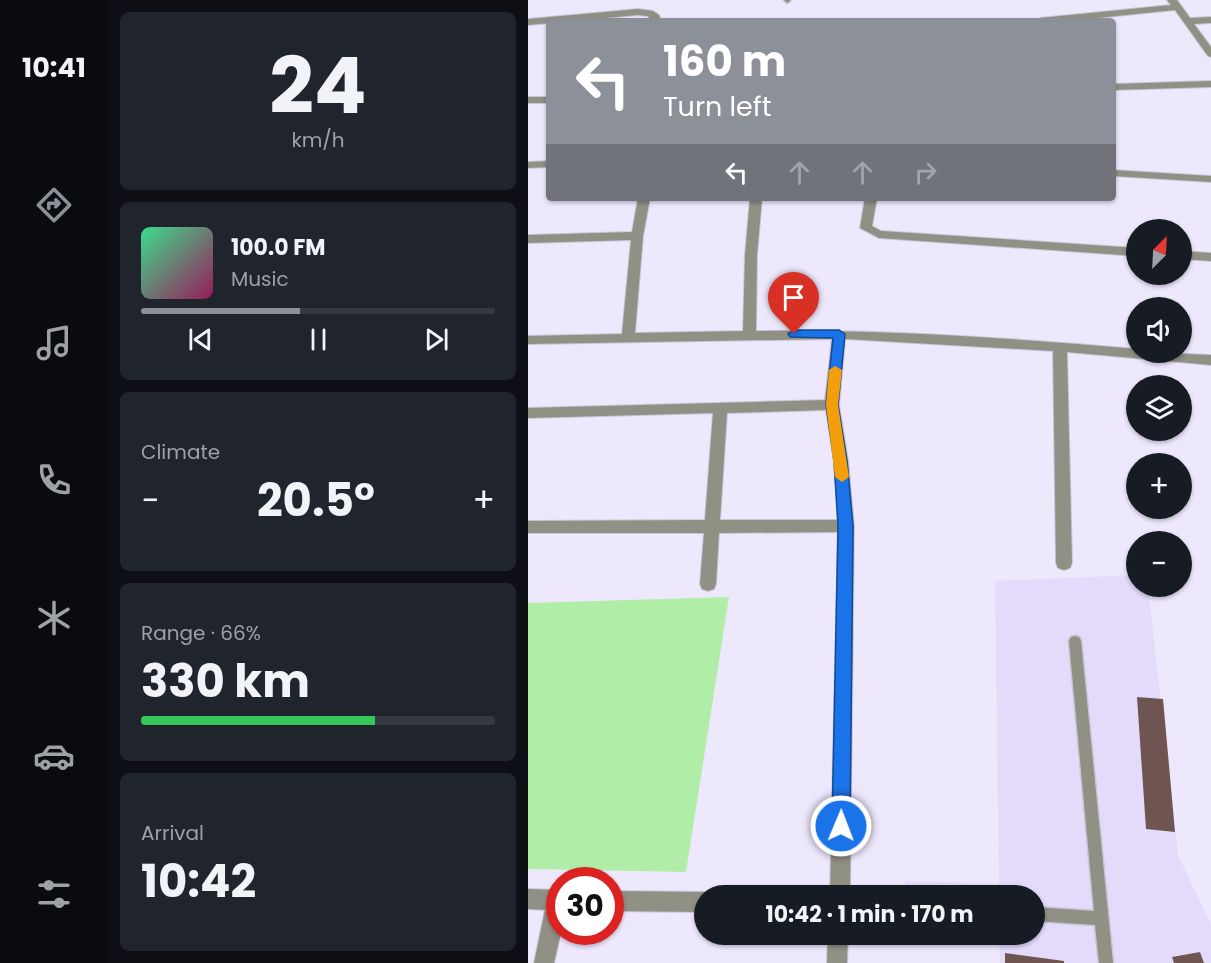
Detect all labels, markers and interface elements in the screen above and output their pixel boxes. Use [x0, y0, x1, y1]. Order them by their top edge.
text: 24 [269, 31, 367, 140]
text: 160 m [663, 32, 786, 91]
icon: left [564, 42, 642, 120]
text: 10:41 [22, 49, 86, 86]
text: Turn left [663, 88, 772, 125]
text: km/h [291, 126, 345, 154]
icon: left [720, 156, 753, 189]
icon: ahead [783, 156, 816, 189]
icon: ahead [846, 156, 879, 189]
icon: right [909, 156, 942, 189]
icon: directions [33, 184, 75, 226]
north arrow [1126, 219, 1192, 285]
map controls [1126, 219, 1192, 597]
text: 100.0 FM [231, 232, 325, 263]
text: Music [231, 265, 289, 293]
pin [768, 272, 819, 334]
icon: arrive [777, 281, 810, 314]
button: sound [1126, 297, 1192, 363]
icon: music [33, 322, 75, 364]
icon: previous [184, 323, 217, 356]
icon: pause [302, 323, 335, 356]
icon: next [420, 323, 453, 356]
button: layers [1126, 375, 1192, 441]
text: Climate [141, 438, 220, 466]
button: + [1126, 453, 1192, 519]
icon: phone [33, 459, 75, 501]
text: 20.5° [257, 469, 375, 532]
text: − [141, 477, 159, 524]
text: + [472, 477, 495, 524]
button: − [1126, 531, 1192, 597]
icon: climate [33, 597, 75, 639]
text: Range · 66% [141, 619, 261, 647]
text: 330 km [141, 650, 310, 713]
icon: car [33, 735, 75, 777]
position arrow [809, 794, 873, 858]
text: Arrival [141, 819, 204, 847]
text: 10:42 [141, 850, 256, 913]
speed limit sign: 30 [546, 867, 624, 945]
icon: filters [33, 873, 75, 915]
text: 10:42 · 1 min · 170 m [765, 899, 974, 930]

